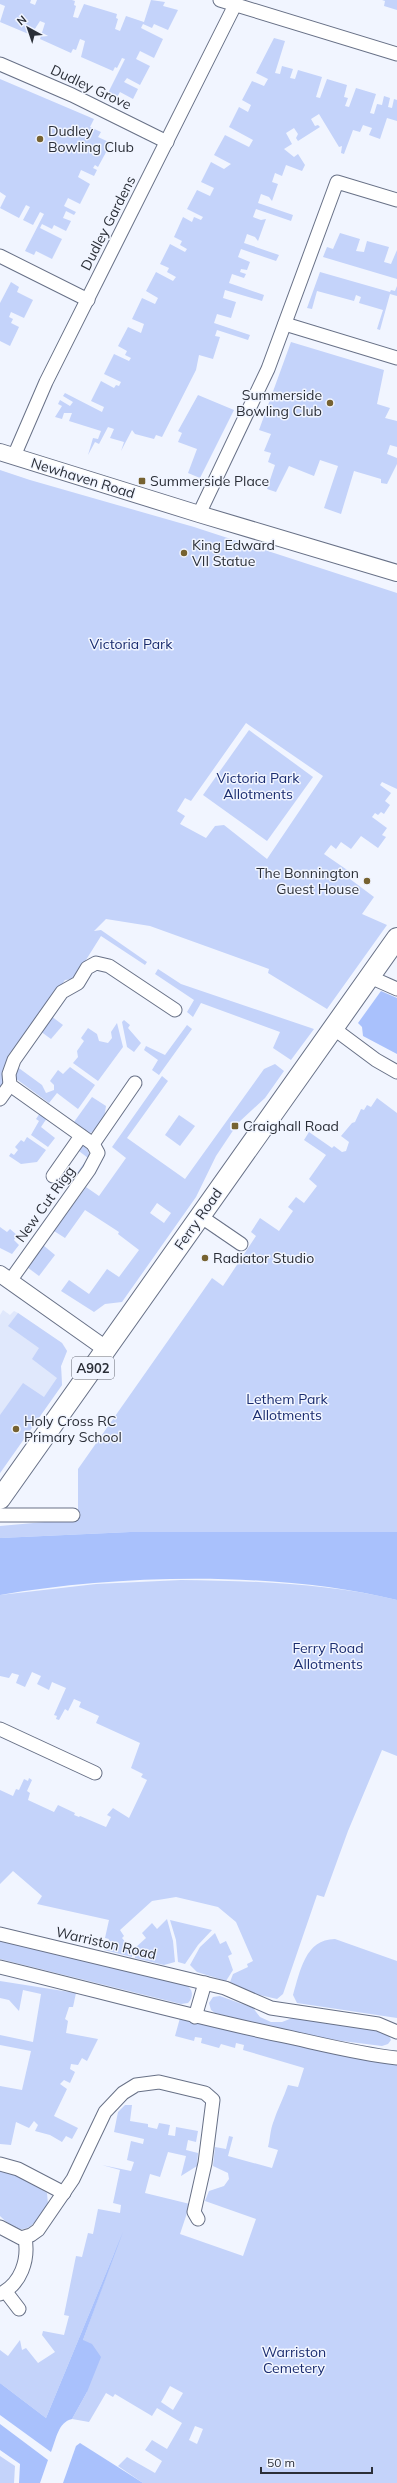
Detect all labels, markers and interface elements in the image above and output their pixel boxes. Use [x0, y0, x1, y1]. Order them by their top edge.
north arrow [8, 8, 48, 48]
text: N [14, 12, 29, 28]
street label: Dudley Grove [48, 60, 134, 114]
place label: Dudley Bowling Club [48, 122, 134, 156]
marker: Dudley Bowling Club [35, 134, 45, 144]
street label: Dudley Gardens [76, 173, 140, 273]
place label: Summerside Bowling Club [236, 386, 322, 420]
marker: Summerside Bowling Club [325, 398, 335, 408]
street label: Newhaven Road [29, 454, 137, 502]
place label: Summerside Place [150, 472, 269, 490]
marker: Summerside Place [137, 476, 147, 486]
place label: King Edward VII Statue [192, 536, 275, 570]
marker: King Edward VII Statue [179, 548, 189, 558]
park label: Victoria Park [90, 635, 173, 653]
park label: Victoria Park Allotments [217, 769, 300, 803]
place label: The Bonnington Guest House [256, 864, 359, 898]
marker: The Bonnington Guest House [362, 876, 372, 886]
place label: Craighall Road [243, 1117, 339, 1135]
marker: Craighall Road [230, 1121, 240, 1131]
street label: New Cut Rigg [11, 1162, 79, 1246]
street label: Ferry Road [170, 1185, 226, 1253]
place label: Radiator Studio [213, 1249, 314, 1267]
marker: Radiator Studio [200, 1253, 210, 1263]
road number: A902 [72, 1357, 114, 1379]
park label: Lethem Park Allotments [246, 1390, 328, 1424]
place label: Holy Cross RC Primary School [24, 1412, 122, 1446]
marker: Holy Cross RC Primary School [11, 1424, 21, 1434]
park label: Ferry Road Allotments [292, 1639, 364, 1673]
street label: Warriston Road [54, 1923, 158, 1963]
park label: Warriston Cemetery [262, 2343, 326, 2377]
scale bar [261, 2449, 372, 2475]
text: 50 m [267, 2455, 295, 2470]

